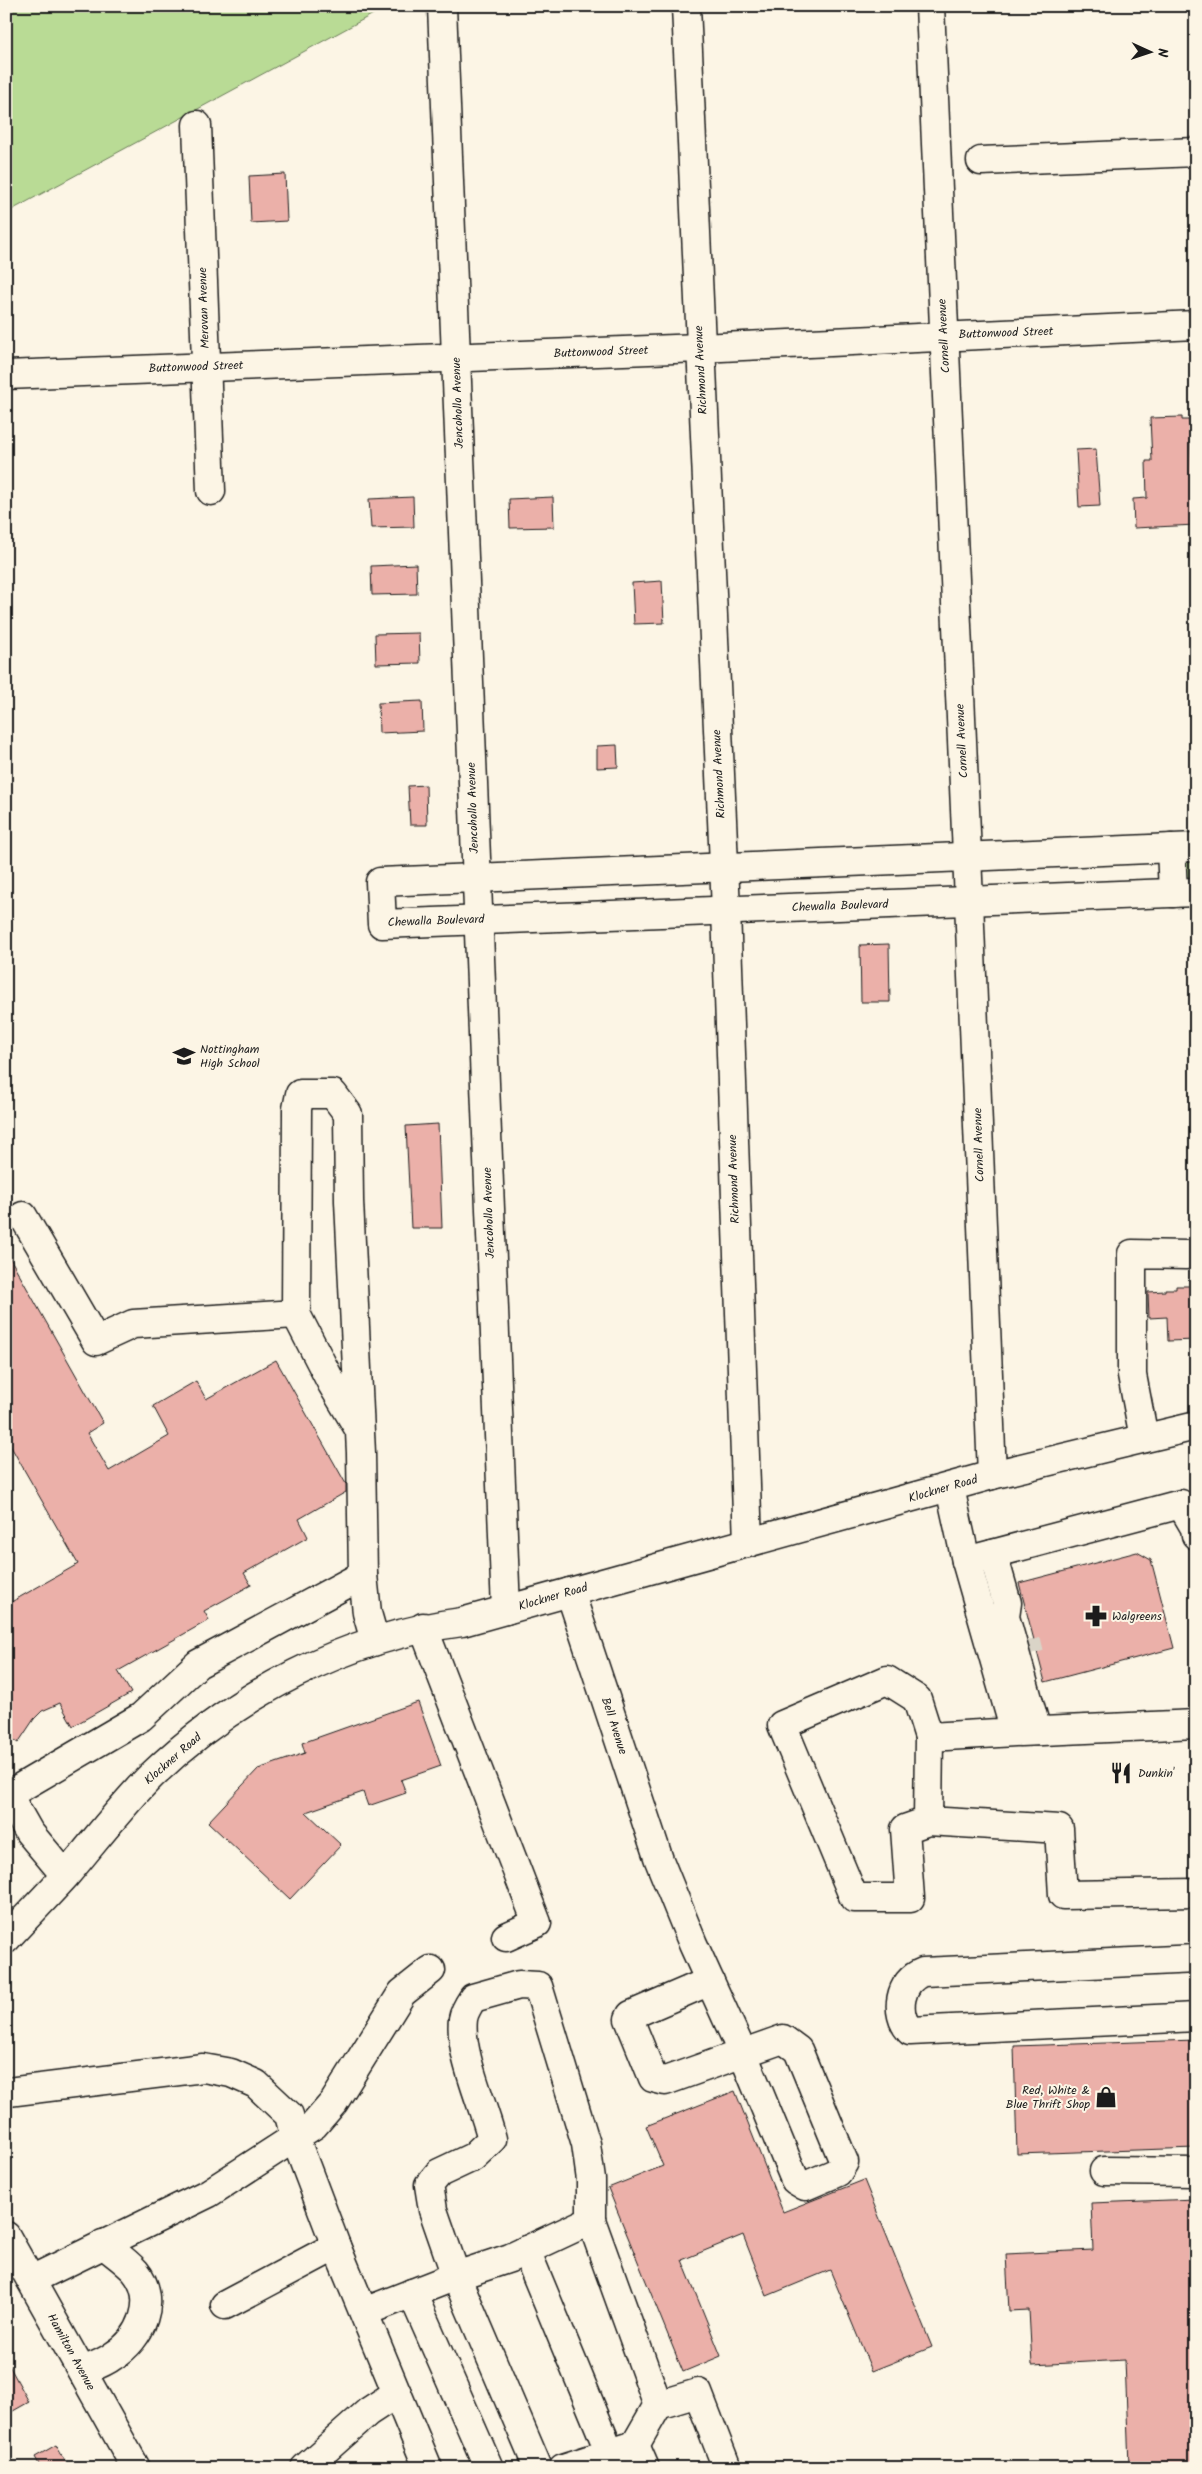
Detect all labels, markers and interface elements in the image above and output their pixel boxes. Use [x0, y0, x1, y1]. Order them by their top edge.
north arrow [1124, 28, 1174, 78]
text: N [1151, 48, 1173, 58]
street label: Merovan Avenue [193, 266, 215, 349]
street label: Cornell Avenue [933, 298, 955, 374]
street label: Buttonwood Street [958, 322, 1054, 344]
street label: Richmond Avenue [689, 324, 713, 415]
street label: Buttonwood Street [553, 341, 649, 363]
street label: Buttonwood Street [148, 356, 244, 378]
street label: Jencohollo Avenue [447, 356, 469, 449]
street label: Cornell Avenue [951, 703, 973, 779]
street label: Richmond Avenue [707, 728, 731, 819]
street label: Jencohollo Avenue [462, 761, 484, 854]
street label: Chewalla Boulevard [791, 895, 890, 917]
street label: Chewalla Boulevard [387, 910, 486, 932]
place label: Nottingham High School [200, 1040, 260, 1073]
school or university icon: Nottingham High School [171, 1043, 197, 1069]
street label: Cornell Avenue [968, 1107, 990, 1183]
street label: Richmond Avenue [723, 1134, 745, 1224]
street label: Jencohollo Avenue [478, 1166, 500, 1259]
street label: Klockner Road [906, 1470, 981, 1508]
street label: Klockner Road [516, 1578, 591, 1616]
pharmacy icon: Walgreens [1083, 1603, 1109, 1629]
place label: Walgreens [1112, 1607, 1162, 1626]
street label: Bell Avenue [596, 1695, 632, 1758]
street label: Klockner Road [140, 1728, 207, 1789]
restaurant icon: Dunkin' [1108, 1760, 1134, 1786]
place label: Dunkin' [1138, 1764, 1175, 1783]
place label: Red, White & Blue Thrift Shop [1006, 2081, 1090, 2114]
shop icon: Red, White & Blue Thrift Shop [1093, 2084, 1119, 2110]
street label: Hamilton Avenue [42, 2310, 100, 2395]

